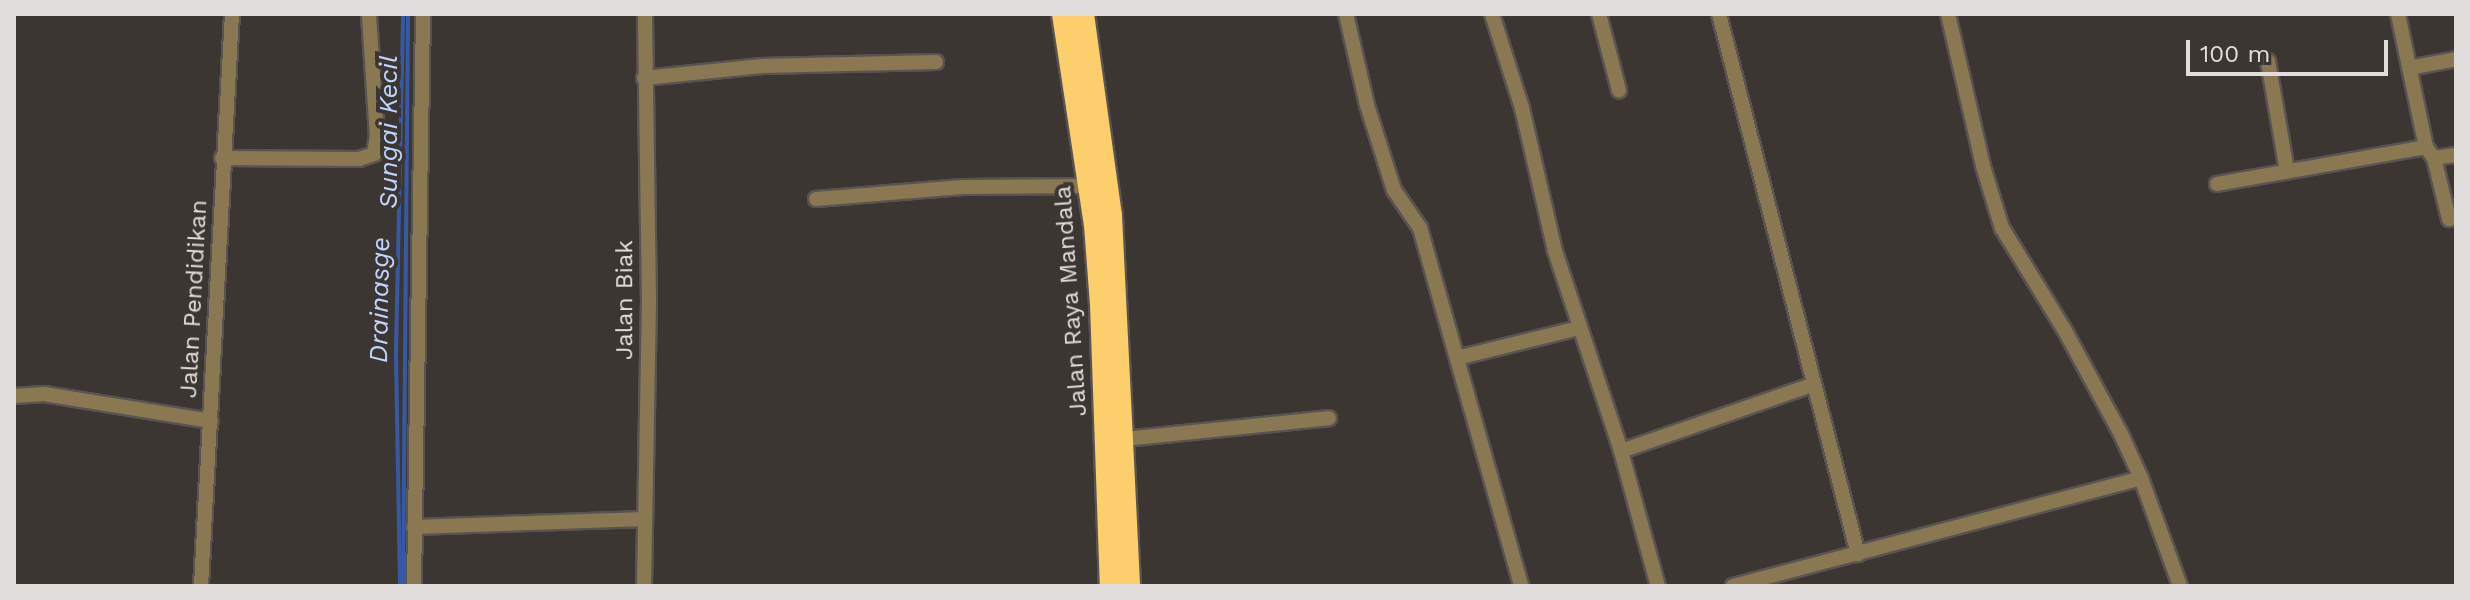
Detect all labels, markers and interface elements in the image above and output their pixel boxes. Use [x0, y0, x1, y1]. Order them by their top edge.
scale bar [2190, 24, 2392, 74]
text: 100 m [2200, 40, 2270, 68]
water label: Sungai Kecil [373, 55, 405, 209]
street label: Jalan Raya Mandala [1049, 184, 1093, 418]
street label: Jalan Pendidikan [174, 199, 214, 399]
water label: Drainasge [363, 237, 397, 363]
street label: Jalan Biak [611, 240, 639, 360]

